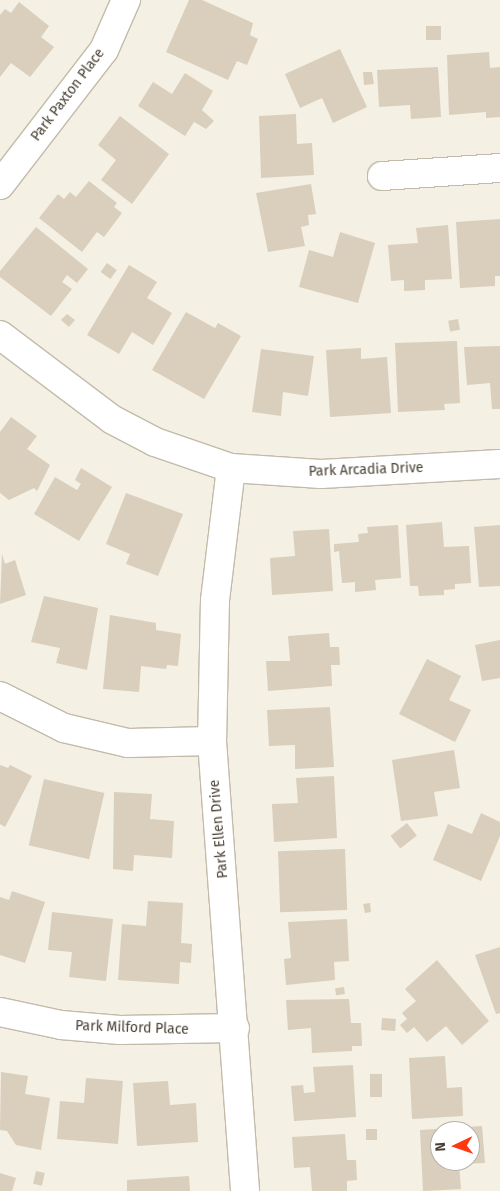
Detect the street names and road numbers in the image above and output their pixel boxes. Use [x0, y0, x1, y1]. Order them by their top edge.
street label: Park Paxton Place [28, 45, 108, 145]
street label: Park Arcadia Drive [308, 460, 424, 480]
street label: Park Ellen Drive [206, 779, 232, 879]
street label: Park Milford Place [75, 1018, 189, 1038]

